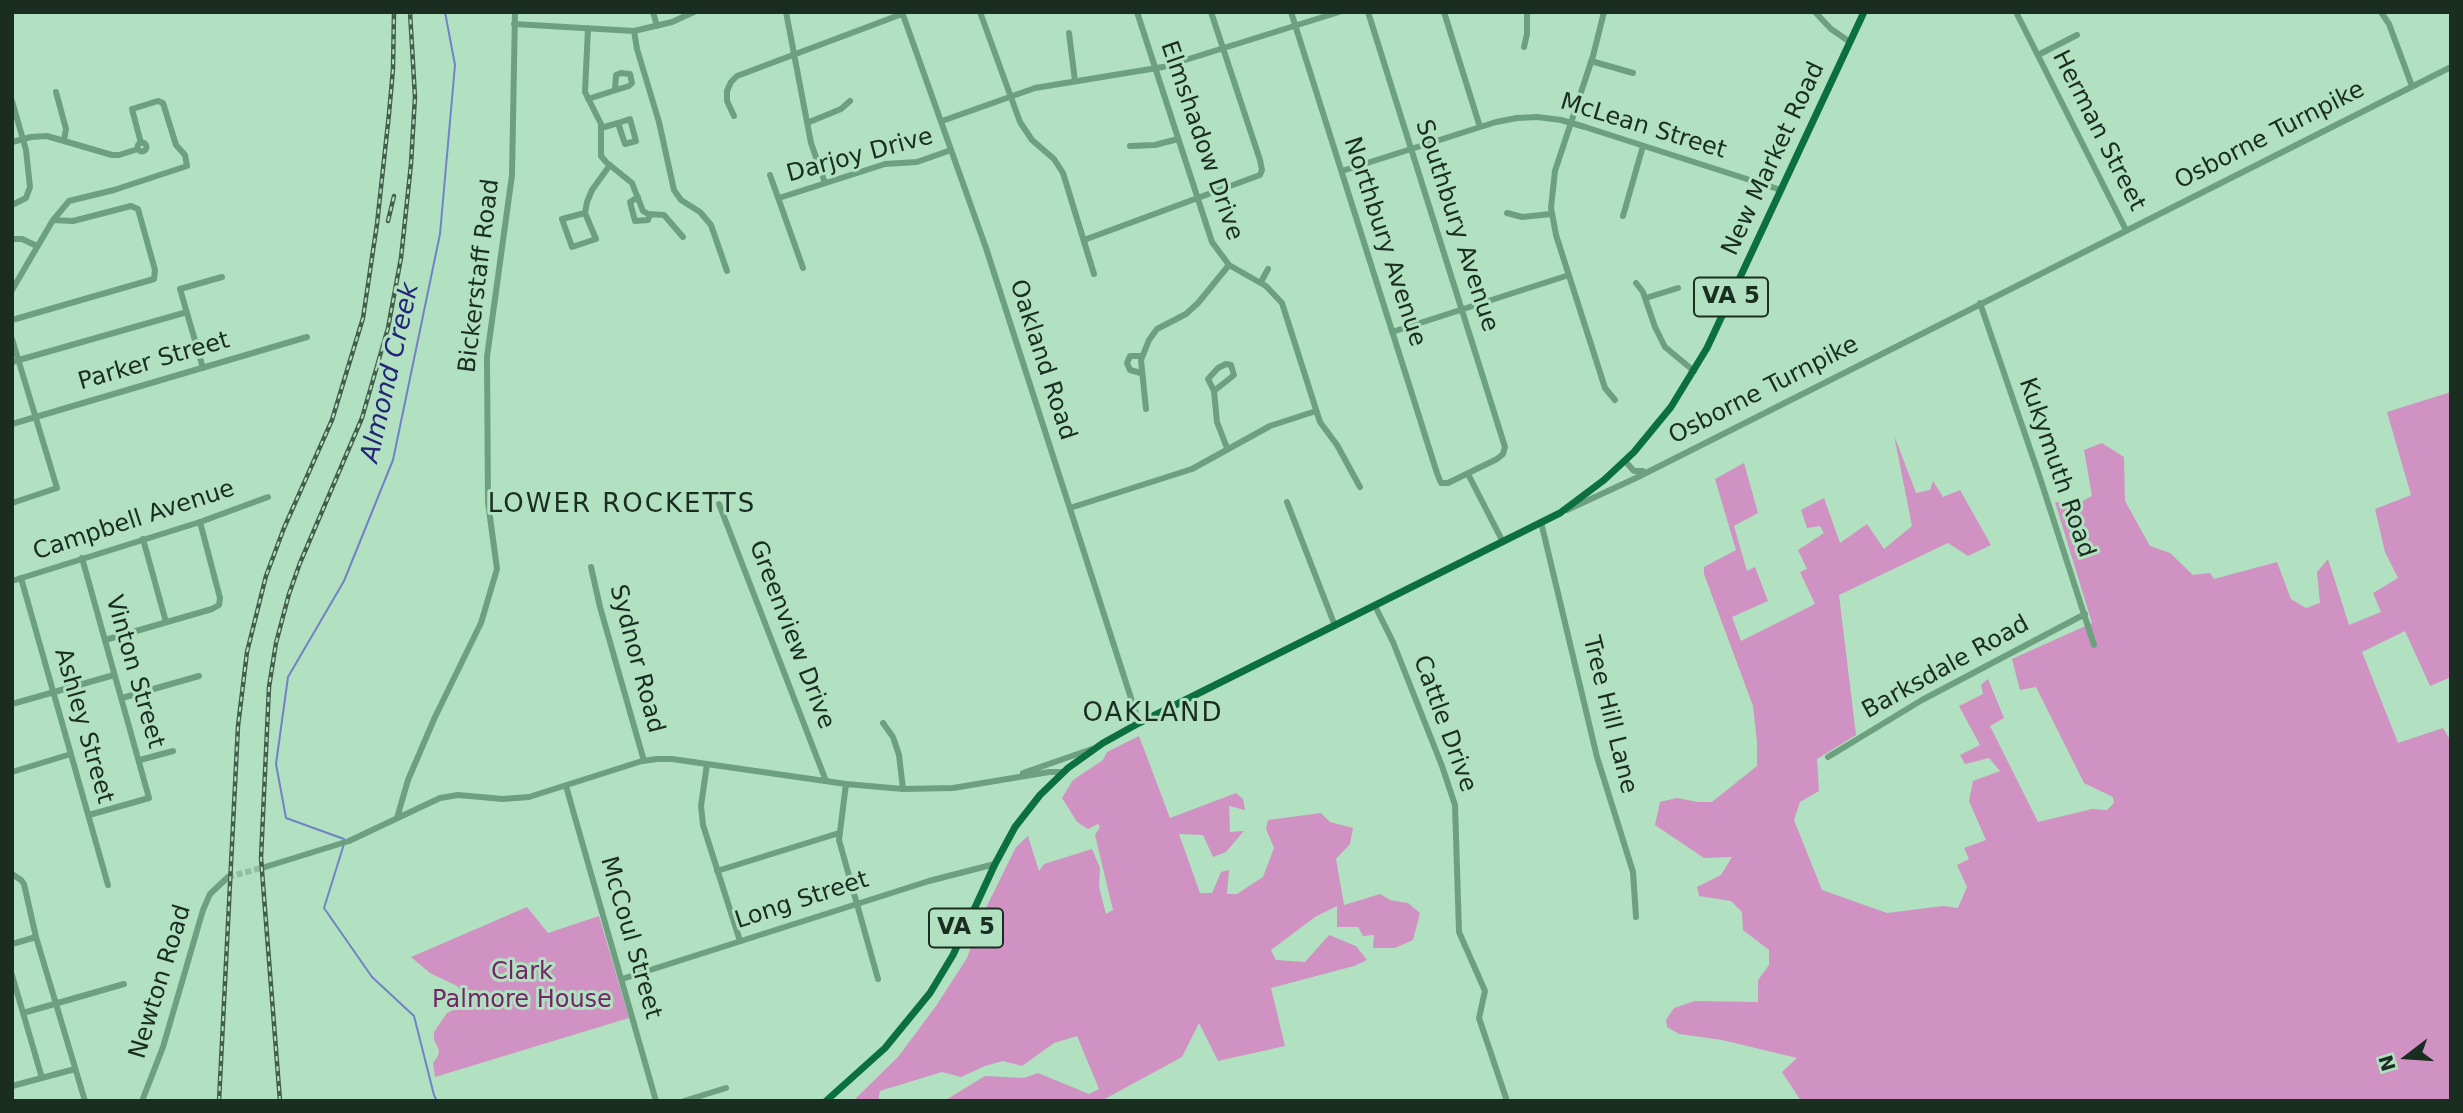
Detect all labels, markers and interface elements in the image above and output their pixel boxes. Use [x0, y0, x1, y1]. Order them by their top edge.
street label: Elmshadow Drive [1153, 38, 1249, 244]
street label: Herman Street [2045, 46, 2151, 216]
street label: New Market Road [1717, 58, 1831, 260]
street label: Osborne Turnpike [2170, 76, 2370, 196]
street label: McLean Street [1557, 88, 1729, 166]
street label: Southbury Avenue [1408, 116, 1504, 336]
street label: Darjoy Drive [784, 123, 936, 189]
street label: Northbury Avenue [1337, 134, 1431, 350]
street label: Bickerstaff Road [454, 177, 506, 375]
street label: Oakland Road [1002, 276, 1082, 444]
road number: VA 5 [1694, 278, 1768, 316]
water label: Almond Creek [355, 280, 427, 466]
street label: Parker Street [75, 327, 233, 397]
street label: Osborne Turnpike [1664, 331, 1864, 451]
street label: Kukymuth Road [2012, 374, 2100, 562]
street label: Campbell Avenue [30, 475, 238, 567]
district label: LOWER ROCKETTS [490, 489, 754, 521]
street label: Greenview Drive [742, 537, 840, 733]
street label: Sydnor Road [602, 582, 670, 736]
street label: Vinton Street [98, 592, 170, 752]
street label: Barksdale Road [1857, 610, 2035, 726]
street label: Tree Hill Lane [1576, 633, 1642, 797]
street label: Ashley Street [47, 645, 119, 807]
street label: Cattle Drive [1406, 652, 1482, 796]
district label: OAKLAND [1083, 698, 1223, 730]
street label: McCoul Street [593, 853, 667, 1023]
street label: Long Street [732, 866, 872, 936]
street label: Newton Road [124, 902, 198, 1062]
road number: VA 5 [929, 909, 1003, 948]
park label: Clark Palmore House [432, 959, 612, 1015]
north arrow [2372, 1022, 2442, 1092]
text: N [2374, 1052, 2400, 1074]

